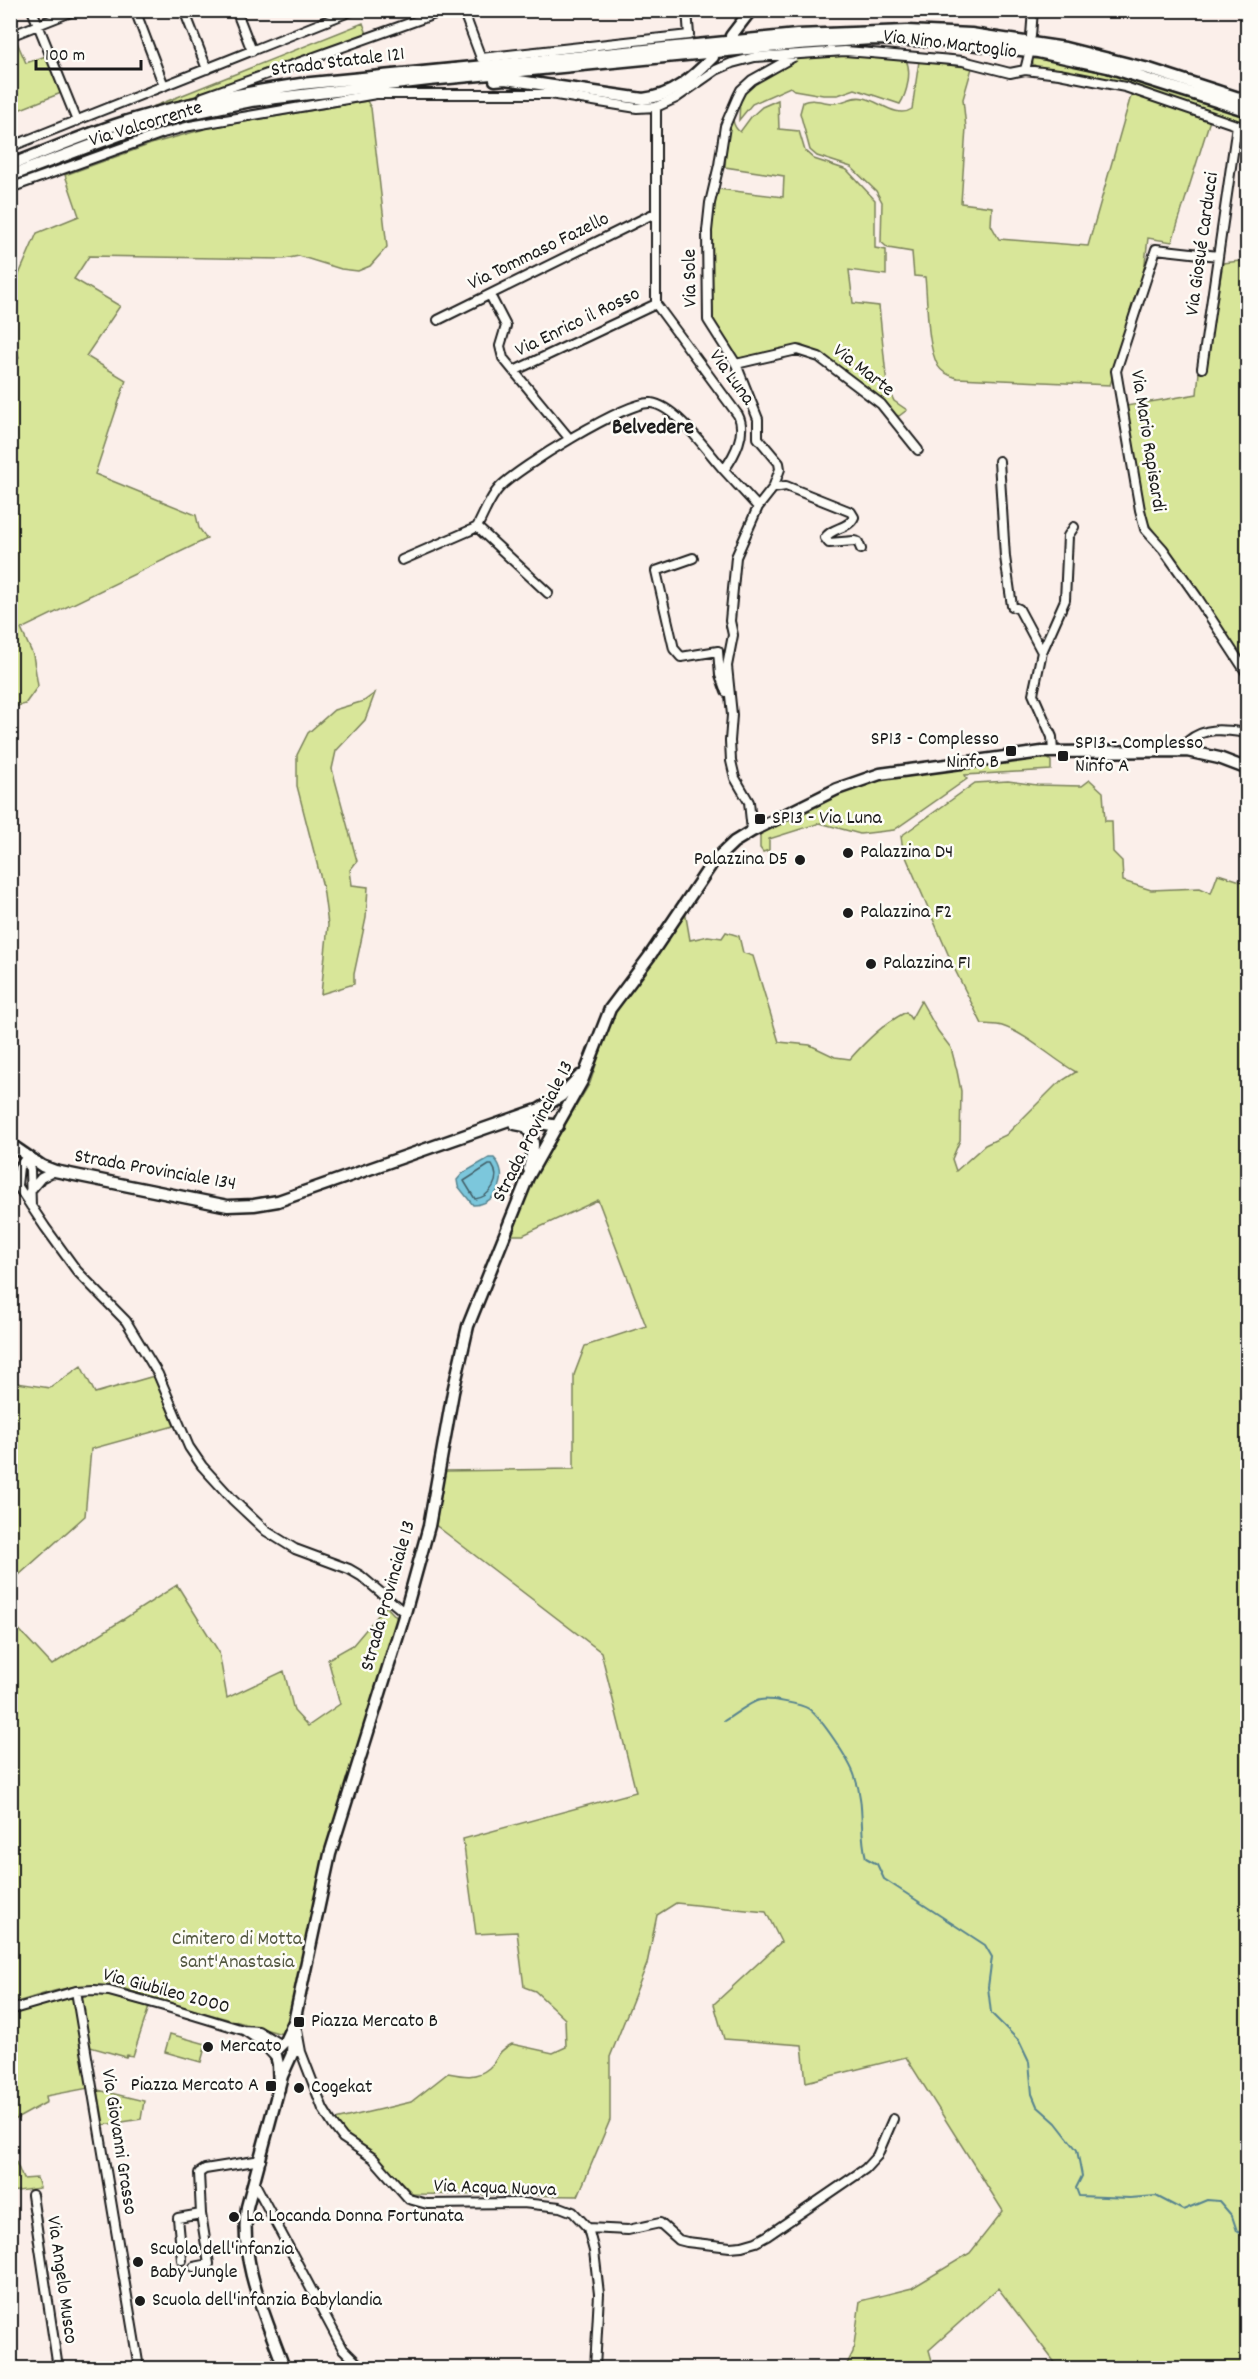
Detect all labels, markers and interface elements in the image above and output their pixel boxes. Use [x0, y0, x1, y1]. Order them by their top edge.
street label: Via Nino Martoglio [882, 23, 1018, 67]
scale bar [36, 33, 141, 71]
street label: Strada Statale 121 [270, 41, 406, 85]
text: 100 m [45, 44, 85, 69]
street label: Via Valcorrente [86, 94, 206, 155]
street label: Via Giosué Carducci [1179, 170, 1227, 318]
street label: Via Tommaso Fazello [464, 206, 615, 298]
street label: Via Sole [676, 248, 706, 308]
street label: Via Enrico il Rosso [511, 281, 645, 365]
street label: Via Marte [826, 338, 900, 404]
street label: Via Luna [701, 344, 761, 412]
street label: Via Mario Rapisardi [1122, 368, 1172, 514]
district label: Belvedere [612, 413, 694, 444]
place label: SP13 - Complesso Ninfo B [871, 726, 999, 777]
place label: SP13 - Complesso Ninfo A [1075, 730, 1203, 781]
marker: SP13 - Complesso Ninfo B [1004, 744, 1018, 758]
marker: SP13 - Complesso Ninfo A [1056, 749, 1070, 763]
place label: SP13 - Via Luna [772, 805, 882, 833]
marker: SP13 - Via Luna [753, 812, 767, 826]
place label: Palazzina D4 [860, 839, 953, 867]
place label: Palazzina D5 [694, 846, 788, 874]
marker: Palazzina D4 [841, 846, 855, 860]
marker: Palazzina D5 [793, 853, 807, 867]
place label: Palazzina F2 [860, 899, 952, 927]
marker: Palazzina F2 [841, 906, 855, 920]
place label: Palazzina F1 [883, 950, 971, 978]
marker: Palazzina F1 [864, 957, 878, 971]
street label: Strada Provinciale 13 [486, 1056, 582, 1208]
street label: Strada Provinciale 134 [72, 1143, 238, 1199]
street label: Strada Provinciale 13 [354, 1517, 424, 1675]
park label: Cimitero di Motta Sant'Anastasia [172, 1926, 303, 1977]
street label: Via Giubileo 2000 [99, 1962, 233, 2022]
place label: Piazza Mercato B [311, 2008, 438, 2036]
marker: Piazza Mercato B [292, 2015, 306, 2029]
place label: Mercato [220, 2033, 282, 2061]
marker: Mercato [201, 2040, 215, 2054]
street label: Via Giovanni Grasso [93, 2067, 143, 2217]
place label: Piazza Mercato A [131, 2072, 259, 2100]
place label: Cogekat [311, 2074, 372, 2102]
marker: Piazza Mercato A [264, 2079, 278, 2093]
marker: Cogekat [292, 2081, 306, 2095]
street label: Via Acqua Nuova [433, 2173, 557, 2205]
place label: La Locanda Donna Fortunata [246, 2203, 464, 2231]
marker: La Locanda Donna Fortunata [227, 2210, 241, 2224]
street label: Via Angelo Musco [38, 2214, 84, 2346]
place label: Scuola dell'infanzia Baby Jungle [150, 2236, 295, 2287]
marker: Scuola dell'infanzia Baby Jungle [131, 2255, 145, 2269]
place label: Scuola dell'infanzia Babylandia [152, 2287, 383, 2315]
marker: Scuola dell'infanzia Babylandia [133, 2294, 147, 2308]

